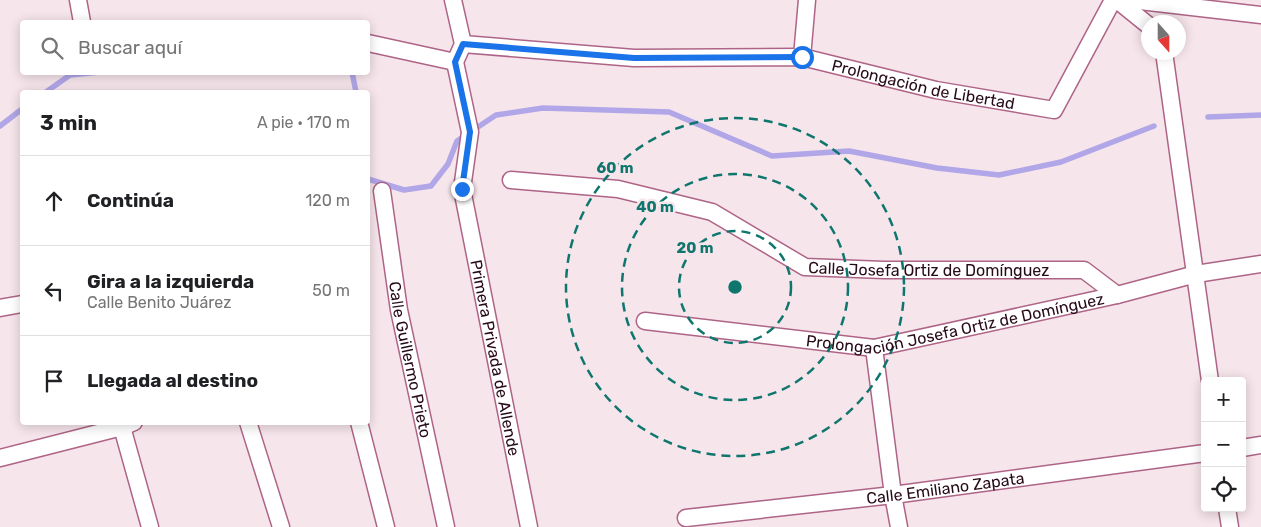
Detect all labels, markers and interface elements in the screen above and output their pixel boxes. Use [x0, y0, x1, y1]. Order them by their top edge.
north arrow [1141, 15, 1186, 60]
search box [20, 20, 370, 75]
icon: search [38, 34, 66, 62]
text: Buscar aquí [78, 36, 182, 59]
route start [791, 46, 814, 69]
street label: Prolongación de Libertad [830, 55, 1016, 113]
text: 3 min [40, 110, 97, 135]
text: A pie · 170 m [257, 113, 350, 132]
text: 60 m [597, 159, 633, 177]
route end [451, 178, 474, 201]
icon: ahead [40, 187, 68, 215]
text: Continúa [87, 189, 174, 212]
text: 120 m [305, 191, 350, 210]
text: 40 m [636, 198, 674, 216]
text: 20 m [677, 239, 713, 257]
street label: Primera Privada de Allende [467, 258, 524, 458]
street label: Calle Josefa Ortiz de Domínguez [808, 258, 1049, 280]
text: Gira a la izquierda [87, 270, 254, 293]
icon: left [40, 277, 68, 305]
centre of rings [726, 278, 744, 296]
street label: Calle Guillermo Prieto [386, 280, 436, 440]
text: 50 m [312, 281, 350, 300]
street label: Prolongación Josefa Ortiz de Domínguez [805, 289, 1106, 358]
text: Calle Benito Juárez [87, 293, 231, 312]
icon: arrive [40, 367, 68, 395]
text: Llegada al destino [87, 369, 258, 392]
map controls [1201, 377, 1246, 512]
button: + [1201, 377, 1246, 422]
button: − [1201, 422, 1246, 467]
button: locate [1201, 467, 1246, 512]
street label: Calle Emiliano Zapata [865, 468, 1025, 507]

